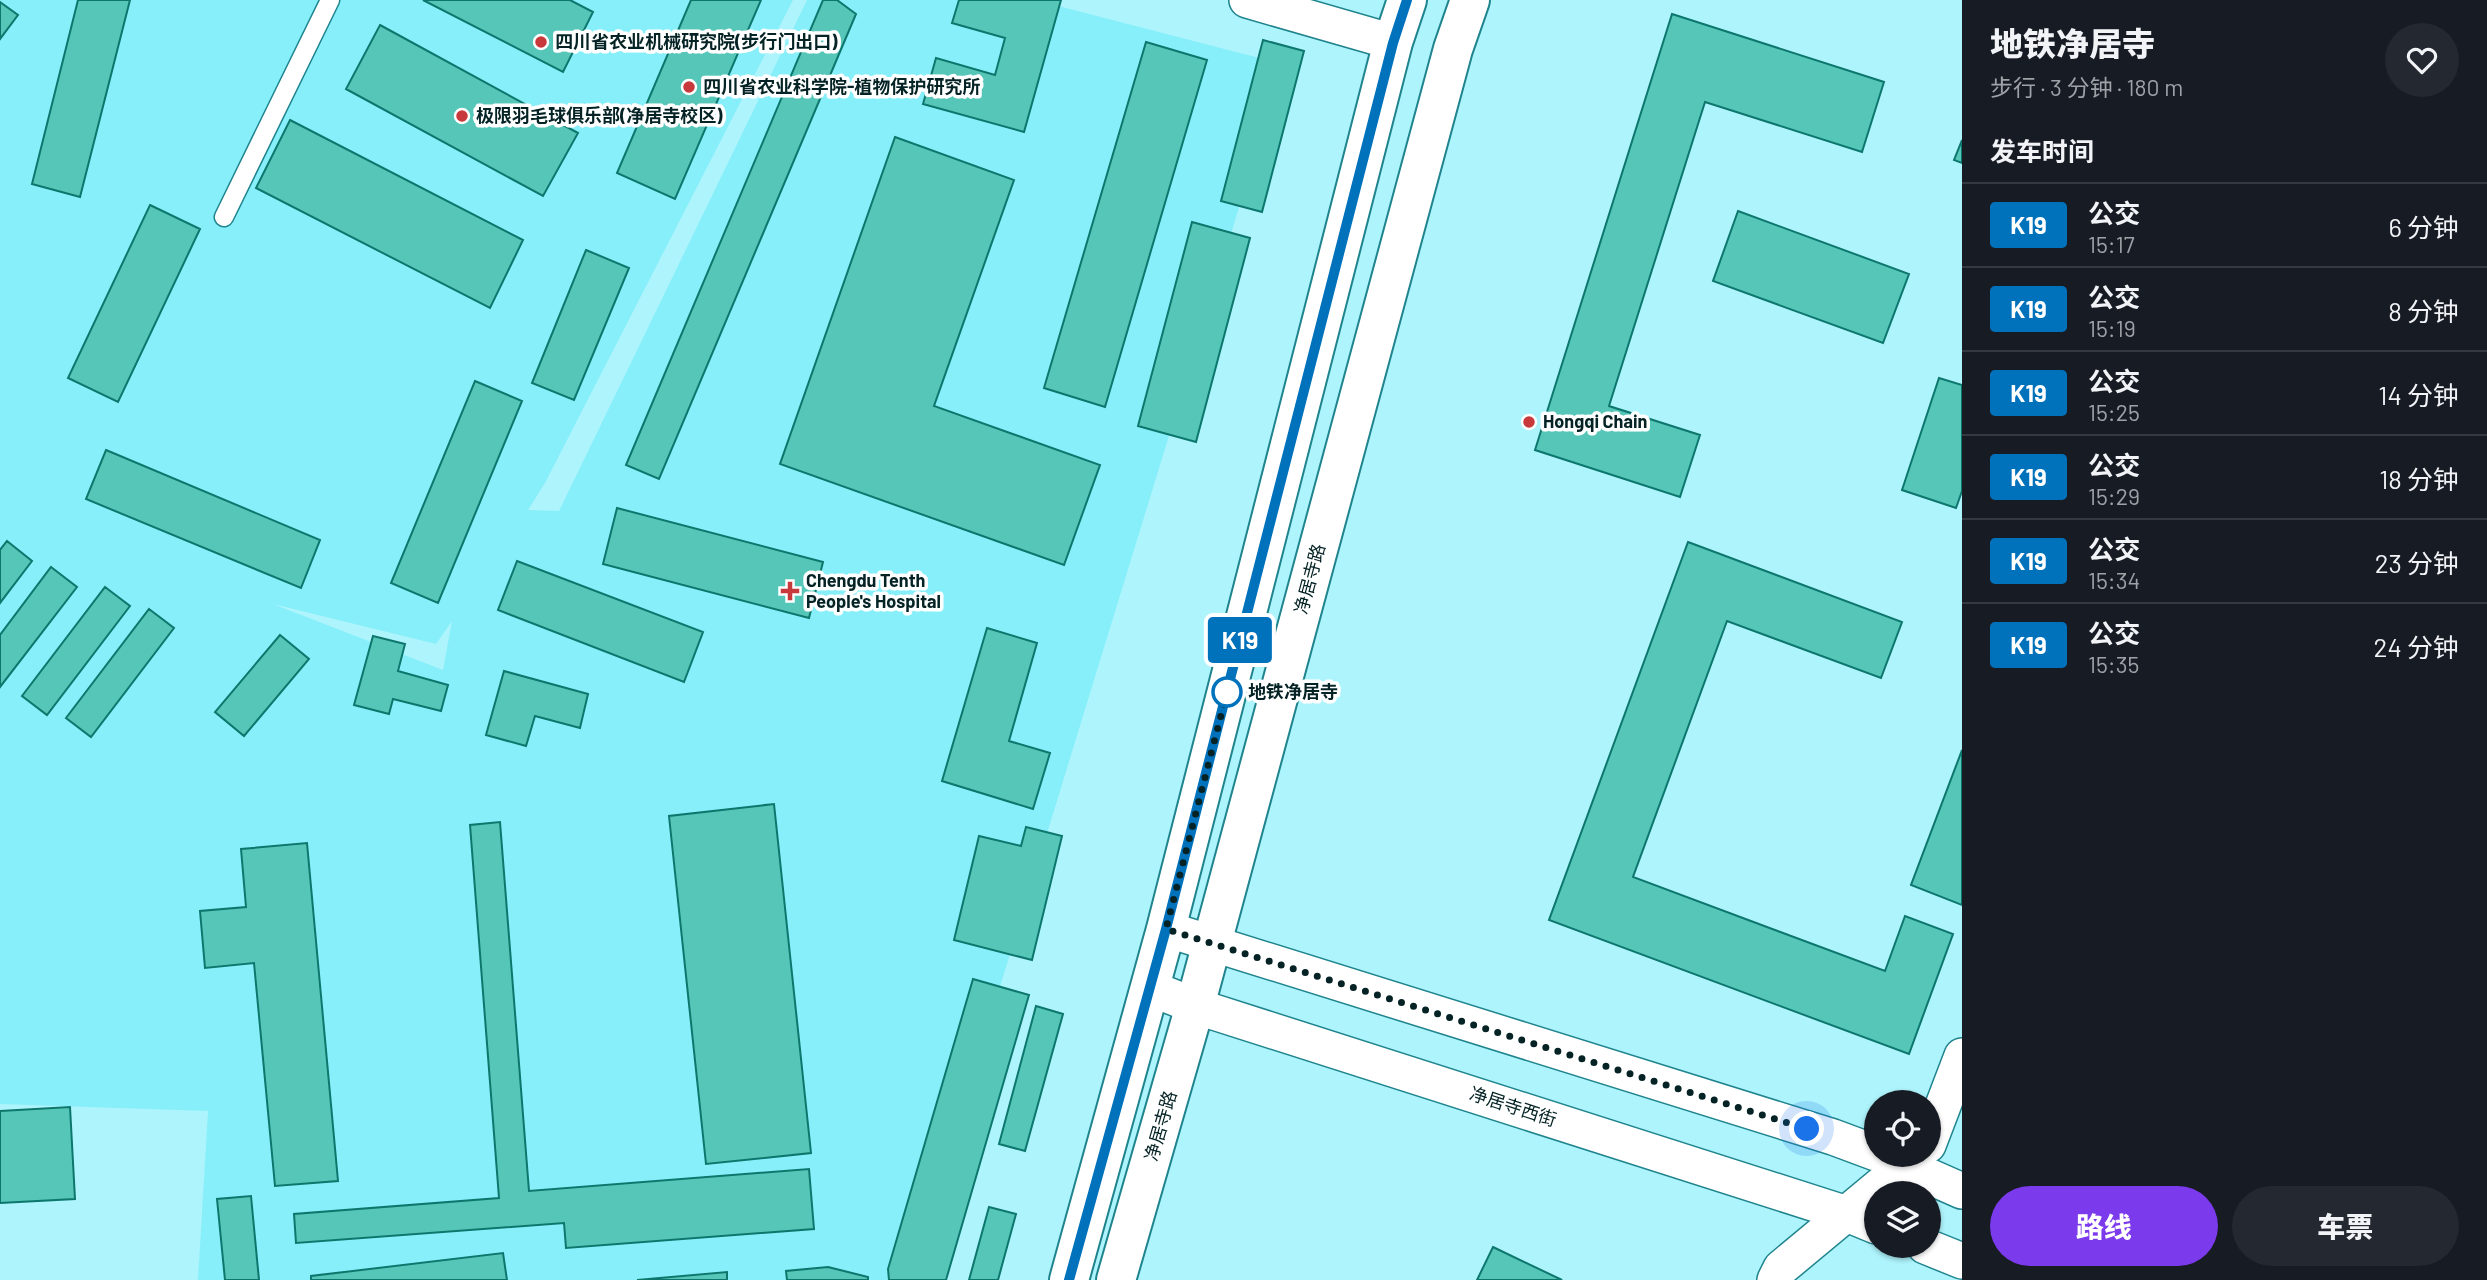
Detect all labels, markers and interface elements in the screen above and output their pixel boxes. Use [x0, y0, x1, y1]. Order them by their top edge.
text: 地铁净居寺 [1990, 23, 2155, 63]
button: heart [2385, 23, 2459, 97]
place label: 四川省农业机械研究院(步行门出口) [555, 30, 838, 52]
marker: 四川省农业机械研究院(步行门出口) [533, 34, 549, 50]
text: 步行 · 3 分钟 · 180 m [1990, 73, 2183, 101]
place label: 四川省农业科学院-植物保护研究所 [703, 75, 980, 97]
marker: 四川省农业科学院-植物保护研究所 [681, 79, 697, 95]
place label: 极限羽毛球俱乐部(净居寺校区) [476, 104, 723, 126]
marker: 极限羽毛球俱乐部(净居寺校区) [454, 108, 470, 124]
text: 发车时间 [1990, 135, 2094, 166]
text: 公交 [2088, 197, 2140, 228]
text: K19 [2010, 210, 2047, 239]
text: 6 分钟 [2388, 211, 2459, 242]
text: 15:17 [2088, 230, 2135, 258]
text: 公交 [2088, 281, 2140, 312]
text: K19 [2010, 294, 2047, 323]
text: 8 分钟 [2388, 295, 2459, 326]
text: 15:19 [2088, 314, 2136, 342]
text: 公交 [2088, 365, 2140, 396]
text: K19 [2010, 378, 2047, 407]
text: 14 分钟 [2378, 379, 2459, 410]
text: 15:25 [2088, 398, 2140, 426]
place label: Hongqi Chain [1543, 410, 1647, 432]
marker: Hongqi Chain [1521, 414, 1537, 430]
text: 公交 [2088, 449, 2140, 480]
text: K19 [2010, 462, 2047, 491]
text: 18 分钟 [2379, 463, 2459, 494]
text: 15:29 [2088, 482, 2140, 510]
text: 公交 [2088, 533, 2140, 564]
street label: 净居寺路 [1289, 541, 1329, 616]
text: K19 [2010, 546, 2047, 575]
text: 23 分钟 [2375, 547, 2459, 578]
text: 15:34 [2088, 566, 2140, 594]
place label: Chengdu Tenth People's Hospital [806, 569, 941, 612]
marker: Chengdu Tenth People's Hospital [780, 581, 800, 601]
line badge: K19 [1200, 617, 1280, 663]
text: 公交 [2088, 617, 2140, 648]
text: K19 [1222, 625, 1258, 654]
text: K19 [2010, 630, 2047, 659]
text: 24 分钟 [2374, 631, 2459, 662]
text: 15:35 [2088, 650, 2139, 678]
marker: 地铁净居寺 [1212, 677, 1242, 707]
place label: 地铁净居寺 [1248, 680, 1338, 702]
street label: 净居寺西街 [1467, 1082, 1560, 1130]
street label: 净居寺路 [1140, 1088, 1181, 1163]
map controls [1864, 1090, 1941, 1258]
button: locate [1864, 1090, 1941, 1167]
your location [1789, 1111, 1824, 1146]
button: layers [1864, 1181, 1941, 1258]
button: 路线 [1990, 1186, 2218, 1266]
button: 车票 [2232, 1186, 2459, 1266]

